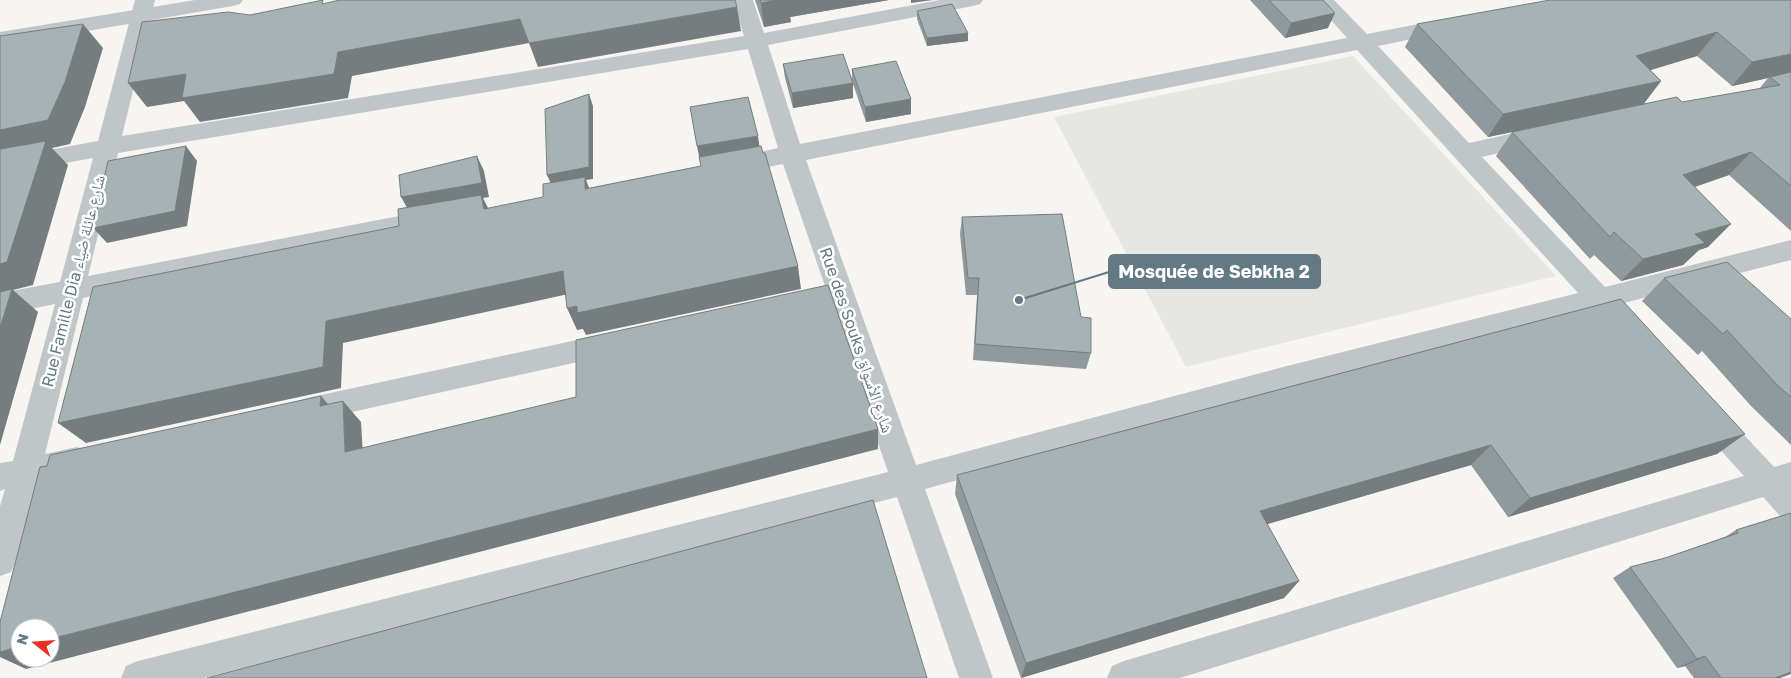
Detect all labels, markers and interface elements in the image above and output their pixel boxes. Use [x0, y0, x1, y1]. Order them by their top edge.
street label: Rue Famille Dia شارع عائلة ضياء [37, 173, 110, 389]
street label: Rue des Souks شارع الأسواق [815, 245, 898, 436]
callout: Mosquée de Sebkha 2 [1109, 255, 1320, 288]
text: Mosquée de Sebkha 2 [1118, 260, 1310, 282]
north arrow [10, 618, 60, 668]
text: N [12, 631, 32, 647]

